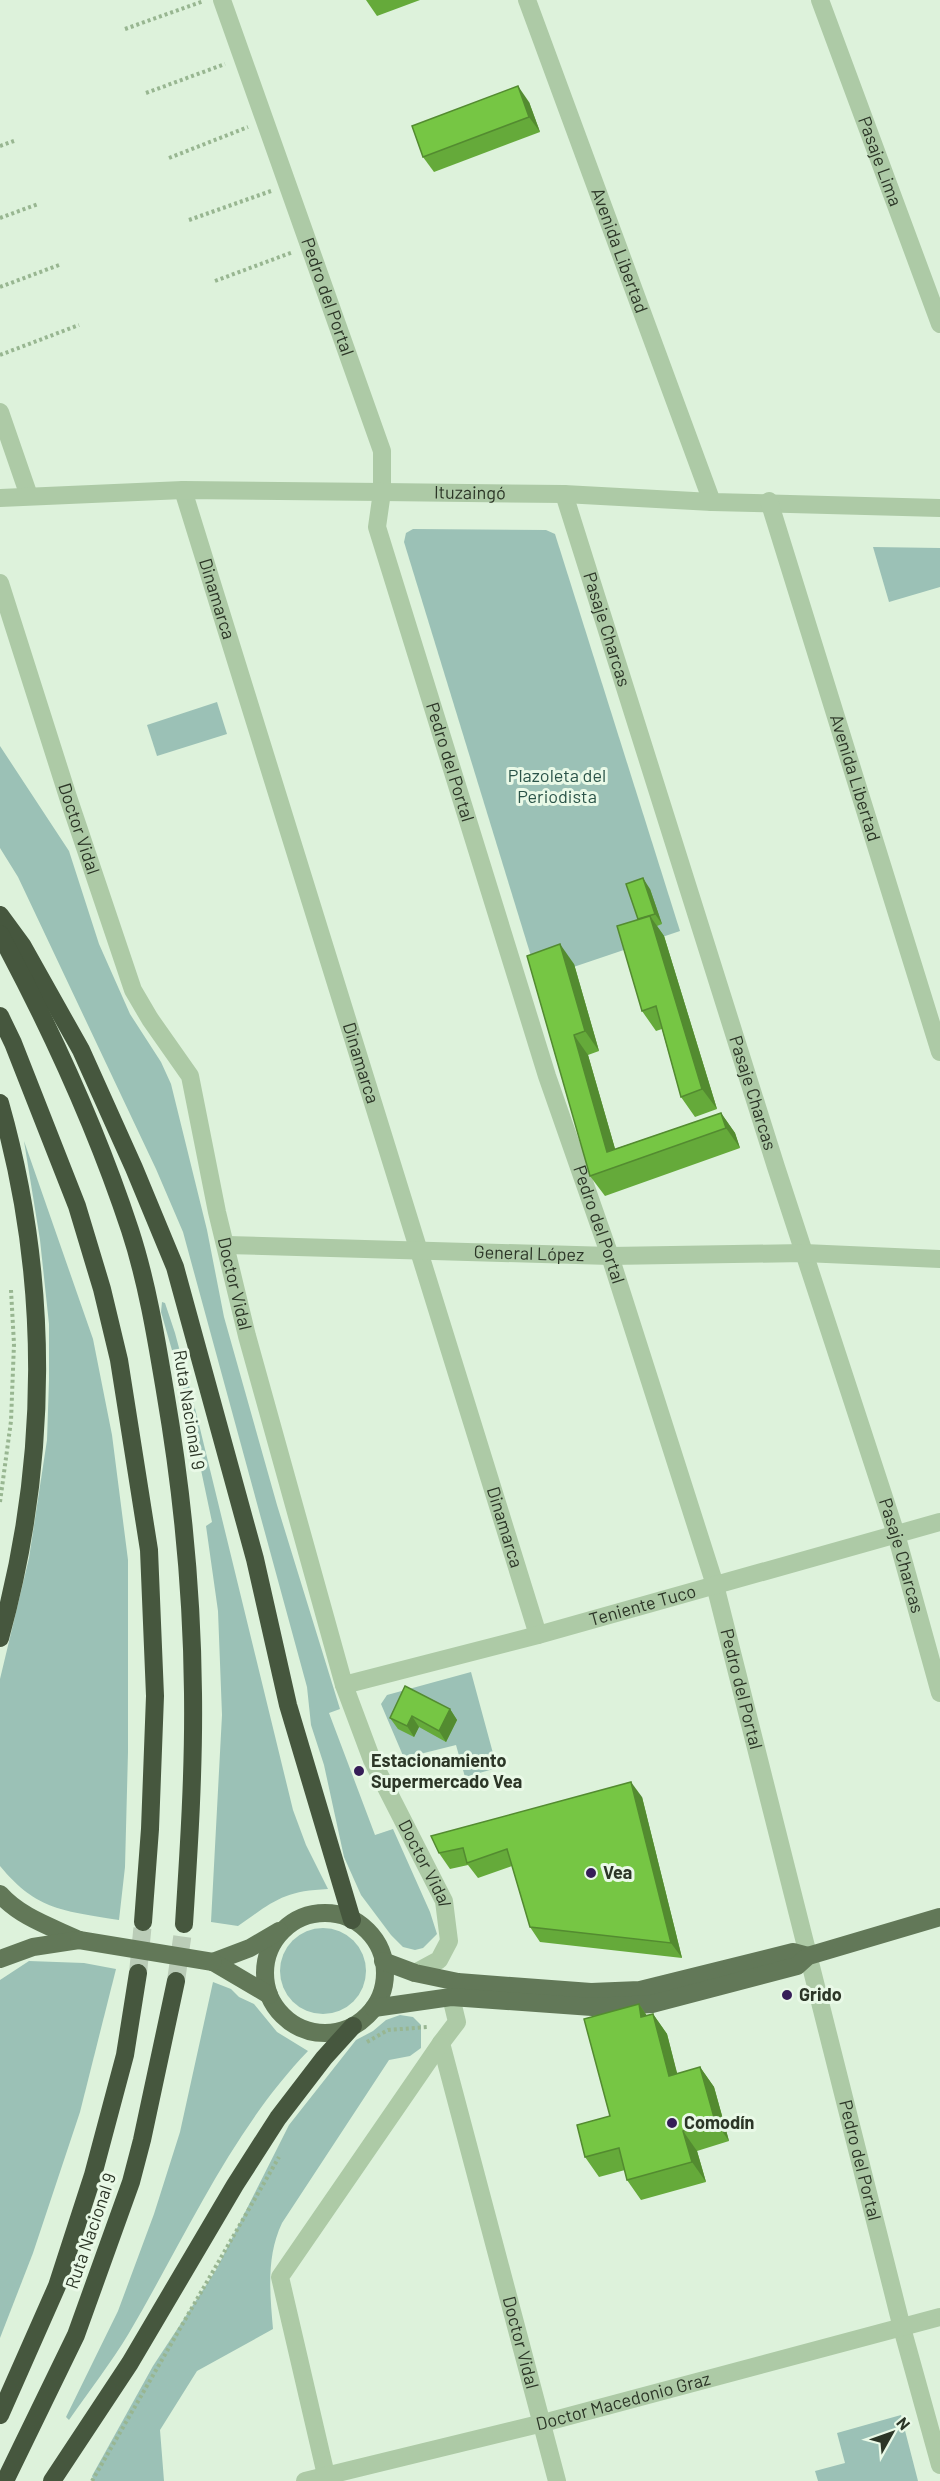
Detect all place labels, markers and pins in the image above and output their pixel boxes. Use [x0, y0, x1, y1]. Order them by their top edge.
place label: Estacionamiento Supermercado Vea [371, 1749, 522, 1792]
marker: Estacionamiento Supermercado Vea [352, 1764, 366, 1778]
place label: Vea [603, 1861, 632, 1883]
marker: Vea [584, 1866, 598, 1880]
place label: Grido [799, 1983, 842, 2005]
marker: Grido [780, 1988, 794, 2002]
place label: Comodín [684, 2111, 754, 2133]
marker: Comodín [665, 2116, 679, 2130]

